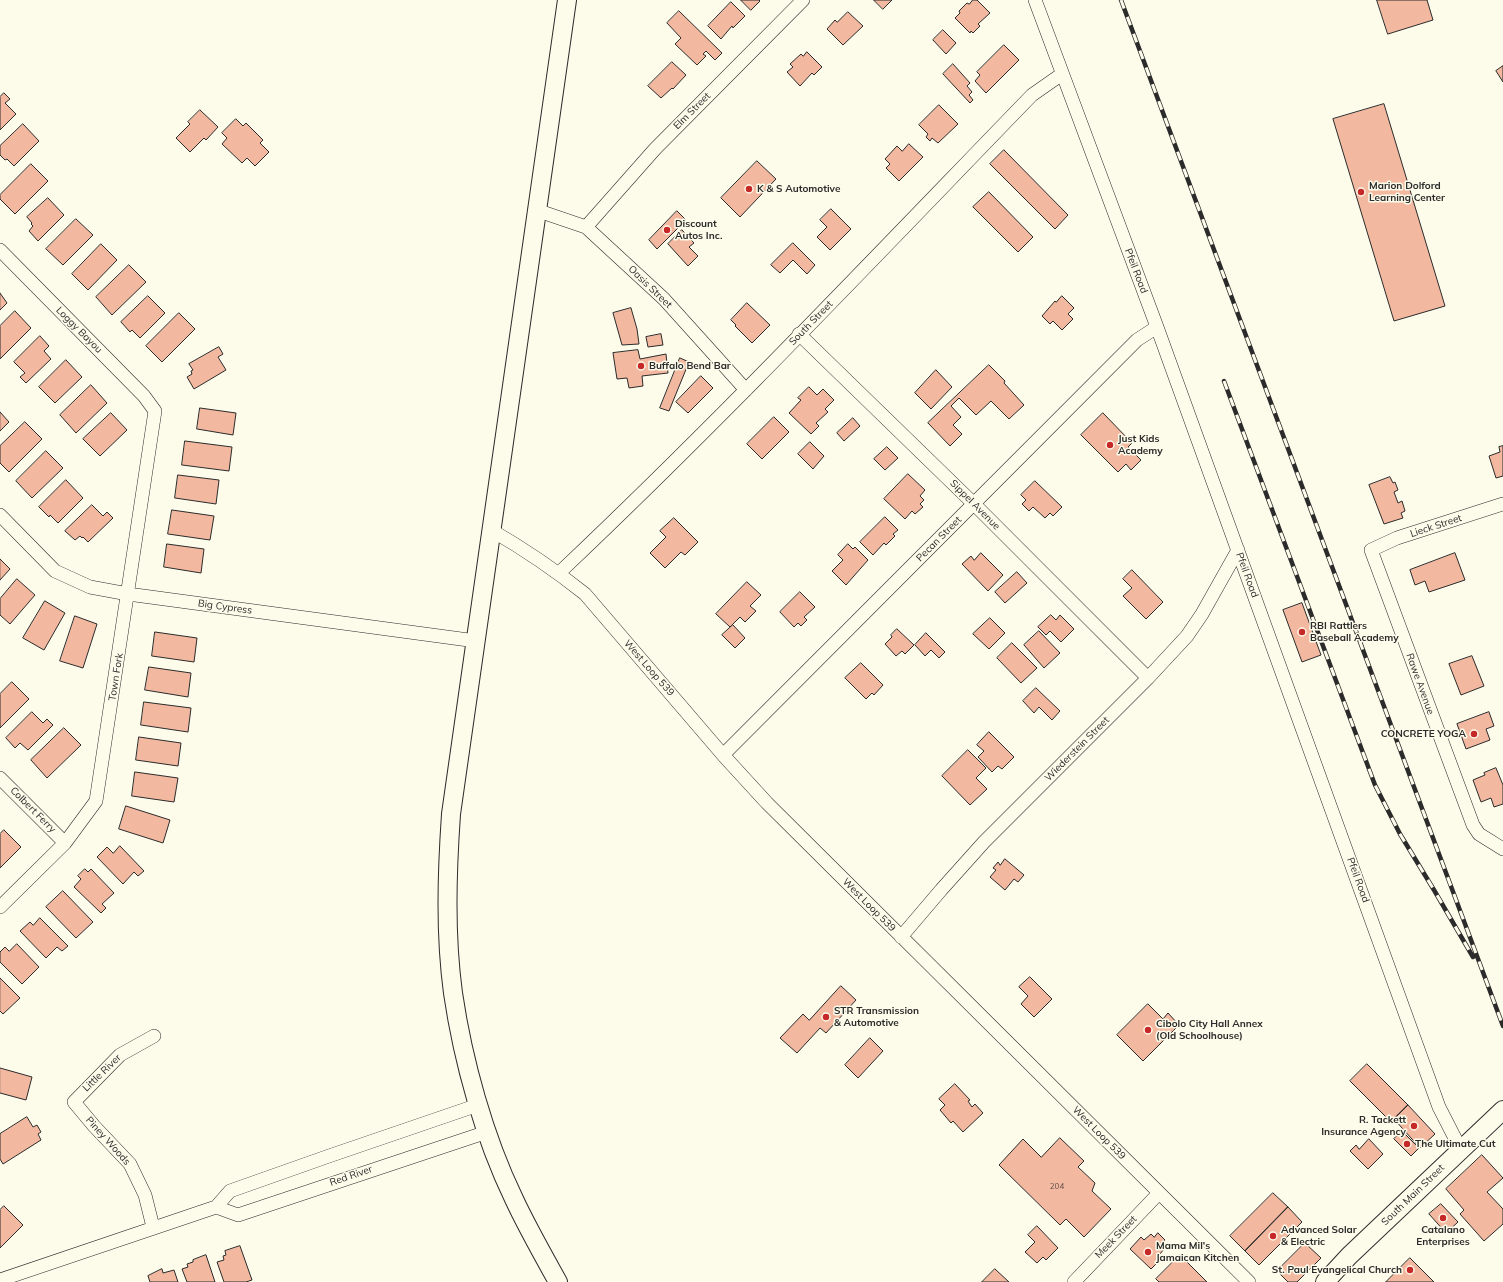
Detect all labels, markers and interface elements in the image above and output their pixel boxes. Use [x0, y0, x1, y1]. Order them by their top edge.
street label: Elm Street [671, 90, 713, 132]
place label: Marion Dolford Learning Center [1369, 180, 1445, 204]
place label: K & S Automotive [757, 183, 840, 195]
marker: K & S Automotive [744, 184, 754, 194]
marker: Marion Dolford Learning Center [1356, 187, 1366, 197]
place label: Discount Autos Inc. [675, 218, 722, 242]
marker: Discount Autos Inc. [662, 225, 672, 235]
street label: Pfeil Road [1122, 247, 1150, 295]
street label: Oasis Street [626, 263, 674, 311]
street label: South Street [787, 298, 835, 348]
street label: Loggy Bayou [53, 304, 105, 356]
place label: Buffalo Bend Bar [649, 360, 731, 372]
marker: Buffalo Bend Bar [636, 361, 646, 371]
place label: Just Kids Academy [1118, 433, 1163, 456]
marker: Just Kids Academy [1105, 440, 1115, 450]
street label: Sippel Avenue [947, 477, 1003, 533]
street label: Lieck Street [1409, 512, 1463, 540]
street label: Pecan Street [914, 514, 964, 564]
street label: Pfeil Road [1233, 551, 1261, 599]
street label: Big Cypress [197, 597, 253, 617]
place label: RBI Rattlers Baseball Academy [1310, 620, 1399, 644]
marker: RBI Rattlers Baseball Academy [1297, 627, 1307, 637]
street label: West Loop 539 [621, 637, 677, 699]
street label: Town Fork [106, 652, 126, 702]
street label: Rawe Avenue [1403, 652, 1437, 716]
street label: Wiederstein Street [1042, 714, 1112, 784]
place label: CONCRETE YOGA [1381, 728, 1466, 740]
marker: CONCRETE YOGA [1469, 729, 1479, 739]
street label: Colbert Ferry [8, 785, 58, 835]
street label: Pfeil Road [1344, 856, 1372, 904]
street label: West Loop 539 [840, 876, 898, 934]
place label: STR Transmission & Automotive [834, 1005, 919, 1028]
marker: STR Transmission & Automotive [821, 1012, 831, 1022]
place label: Cibolo City Hall Annex (Old Schoolhouse) [1156, 1018, 1263, 1042]
marker: Cibolo City Hall Annex (Old Schoolhouse) [1143, 1025, 1153, 1035]
street label: Little River [80, 1052, 124, 1094]
street label: West Loop 539 [1070, 1104, 1128, 1162]
street label: Piney Woods [83, 1114, 133, 1168]
place label: R. Tackett Insurance Agency [1321, 1114, 1406, 1138]
marker: R. Tackett Insurance Agency [1409, 1121, 1419, 1131]
place label: The Ultimate Cut [1415, 1138, 1495, 1150]
marker: The Ultimate Cut [1402, 1139, 1412, 1149]
street label: South Main Street [1379, 1162, 1447, 1228]
street label: Red River [328, 1163, 374, 1189]
house number: 204 [1050, 1182, 1064, 1192]
street label: Meek Street [1093, 1213, 1139, 1261]
marker: Catalano Enterprises [1438, 1213, 1448, 1223]
place label: Advanced Solar & Electric [1281, 1224, 1357, 1248]
place label: Catalano Enterprises [1416, 1224, 1470, 1248]
marker: Advanced Solar & Electric [1268, 1231, 1278, 1241]
place label: Mama Mil's Jamaican Kitchen [1156, 1240, 1239, 1264]
marker: Mama Mil's Jamaican Kitchen [1143, 1247, 1153, 1257]
place label: St. Paul Evangelical Church [1272, 1264, 1402, 1276]
marker: St. Paul Evangelical Church [1405, 1265, 1415, 1275]

